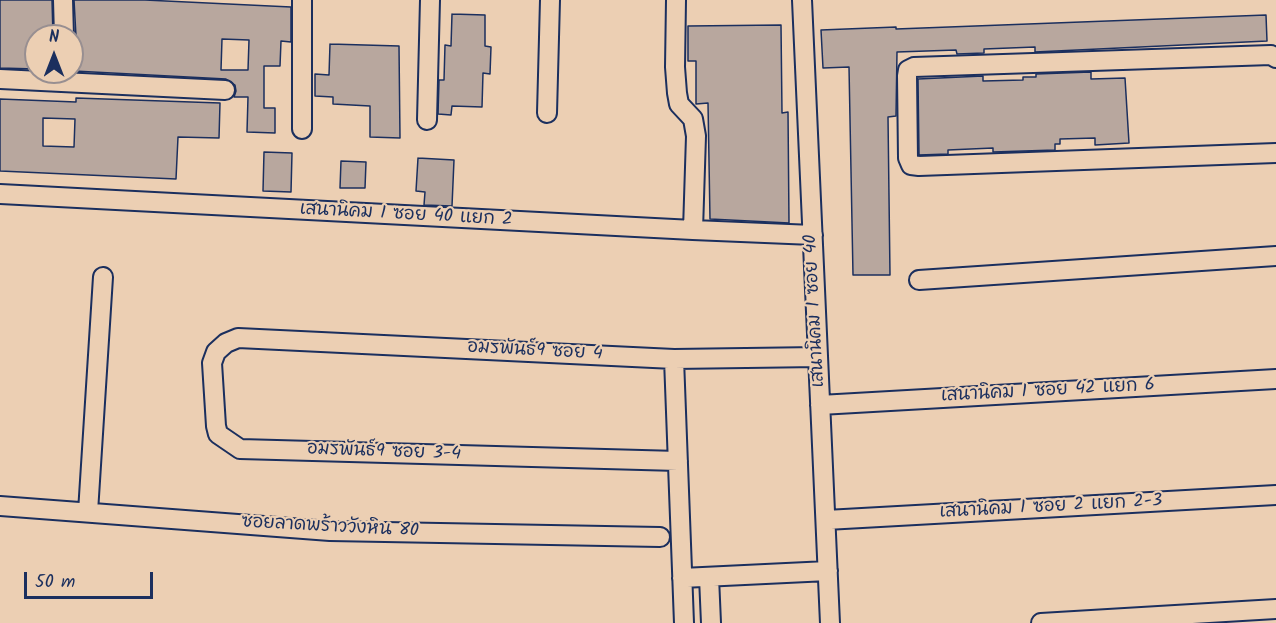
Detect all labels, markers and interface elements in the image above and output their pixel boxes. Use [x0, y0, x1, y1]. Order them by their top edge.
north arrow [24, 24, 84, 84]
text: N [49, 25, 59, 50]
street label: เสนานิคม 1 ซอย 40 แยก 2 [299, 200, 513, 232]
street label: เสนานิคม 1 ซอย 40 [801, 234, 831, 388]
street label: อมรพันธ์9 ซอย 4 [467, 338, 603, 366]
street label: เสนานิคม 1 ซอย 42 แยก 6 [941, 376, 1155, 408]
street label: อมรพันธ์9 ซอย 3-4 [307, 440, 461, 466]
street label: เสนานิคม 1 ซอย 2 แยก 2-3 [939, 491, 1163, 525]
street label: ซอยลาดพร้าววังหิน 80 [241, 513, 419, 543]
scale bar [27, 560, 156, 598]
text: 50 m [35, 568, 75, 597]

